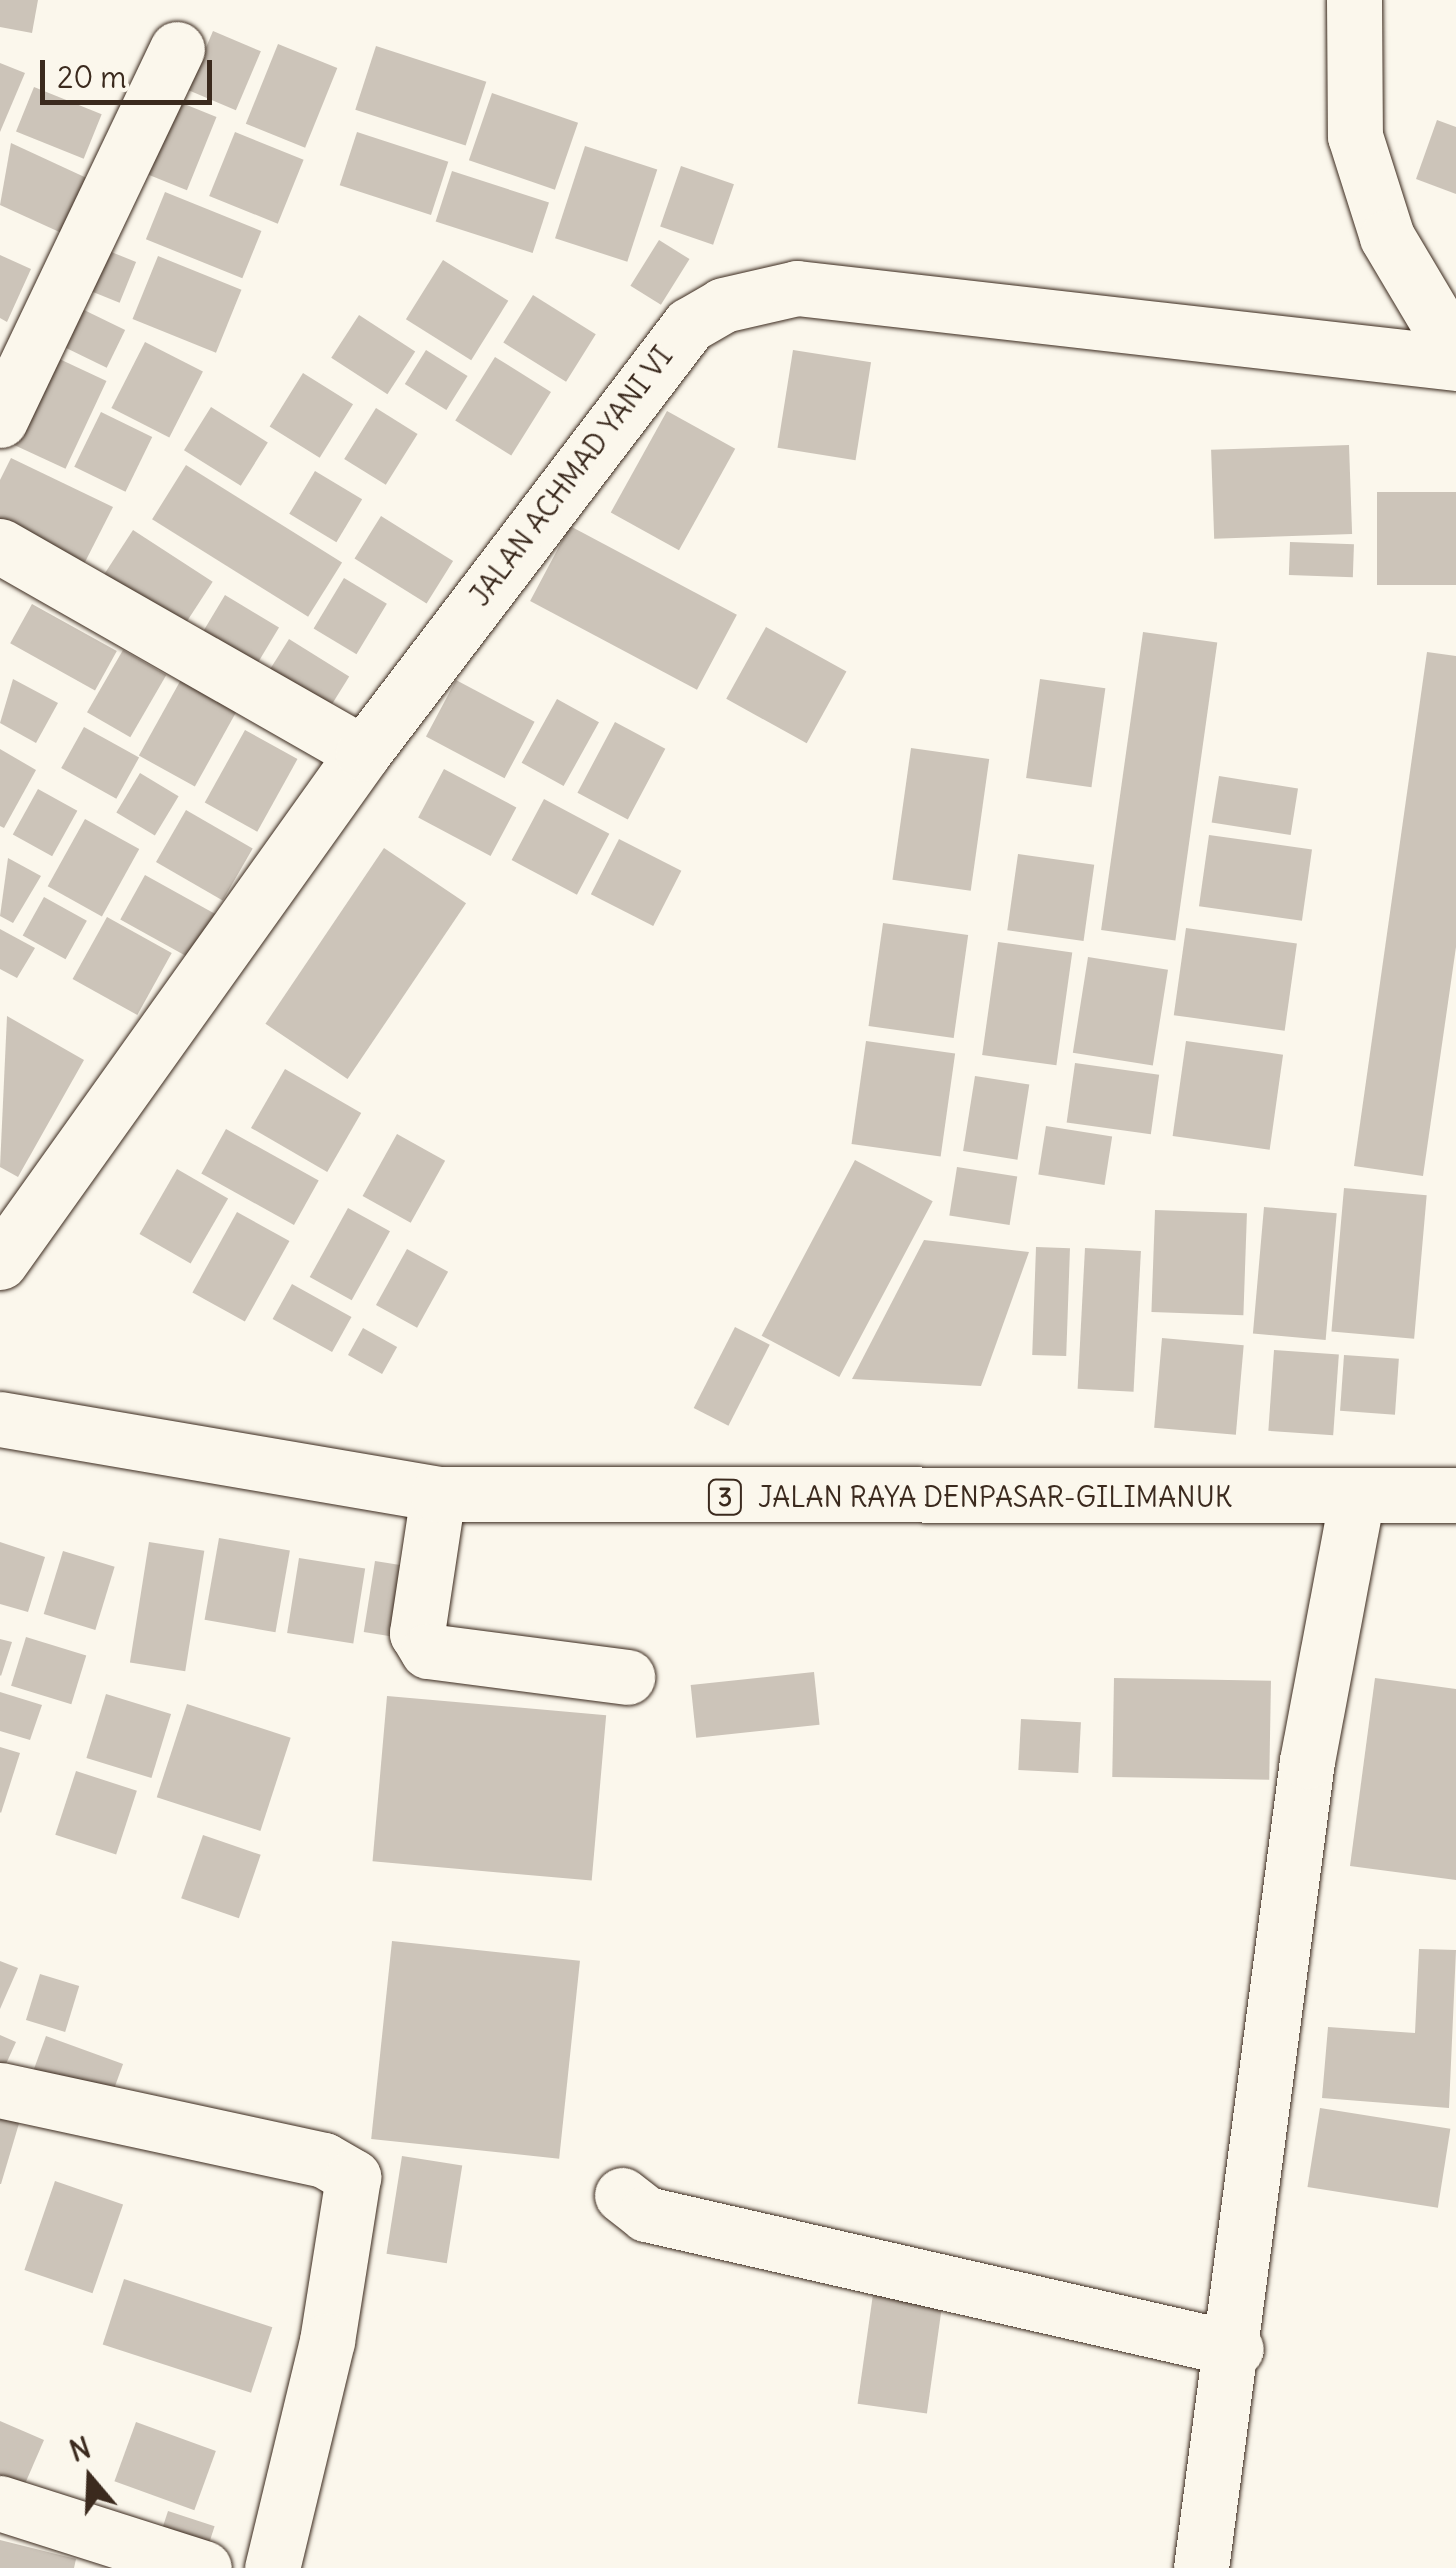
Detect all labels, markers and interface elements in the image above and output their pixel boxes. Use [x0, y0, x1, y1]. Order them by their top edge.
scale bar [45, 40, 218, 102]
text: 20 m [57, 58, 127, 96]
street label: JALAN ACHMAD YANI VI [463, 340, 679, 612]
road number: 3 [708, 1477, 742, 1517]
street label: JALAN RAYA DENPASAR-GILIMANUK [758, 1480, 1232, 1514]
north arrow [40, 2428, 140, 2528]
text: N [65, 2429, 95, 2470]

